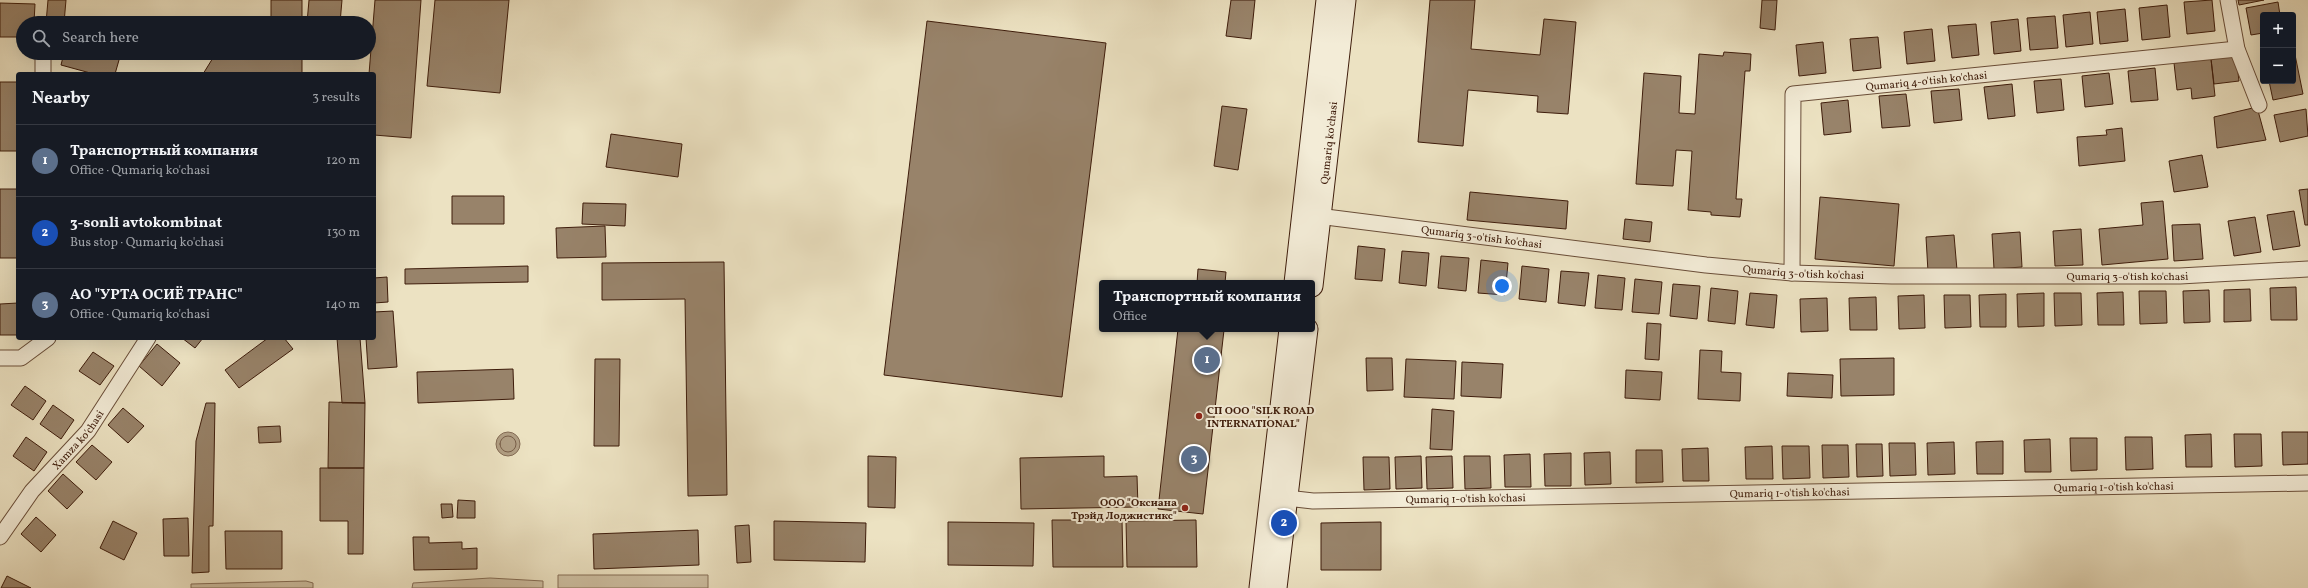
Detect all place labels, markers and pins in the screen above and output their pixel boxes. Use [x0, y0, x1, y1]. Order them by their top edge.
pin: 1 [1194, 345, 1220, 375]
place label: СП ООО "SILK ROAD INTERNATIONAL" [1207, 404, 1314, 432]
marker: СП ООО "SILK ROAD INTERNATIONAL" [1194, 411, 1204, 421]
pin: 3 [1181, 444, 1207, 474]
place label: ООО "Оксиана Трэйд Лоджистикс" [1071, 496, 1177, 524]
marker: ООО "Оксиана Трэйд Лоджистикс" [1180, 503, 1190, 513]
pin: 2 [1271, 508, 1297, 538]

